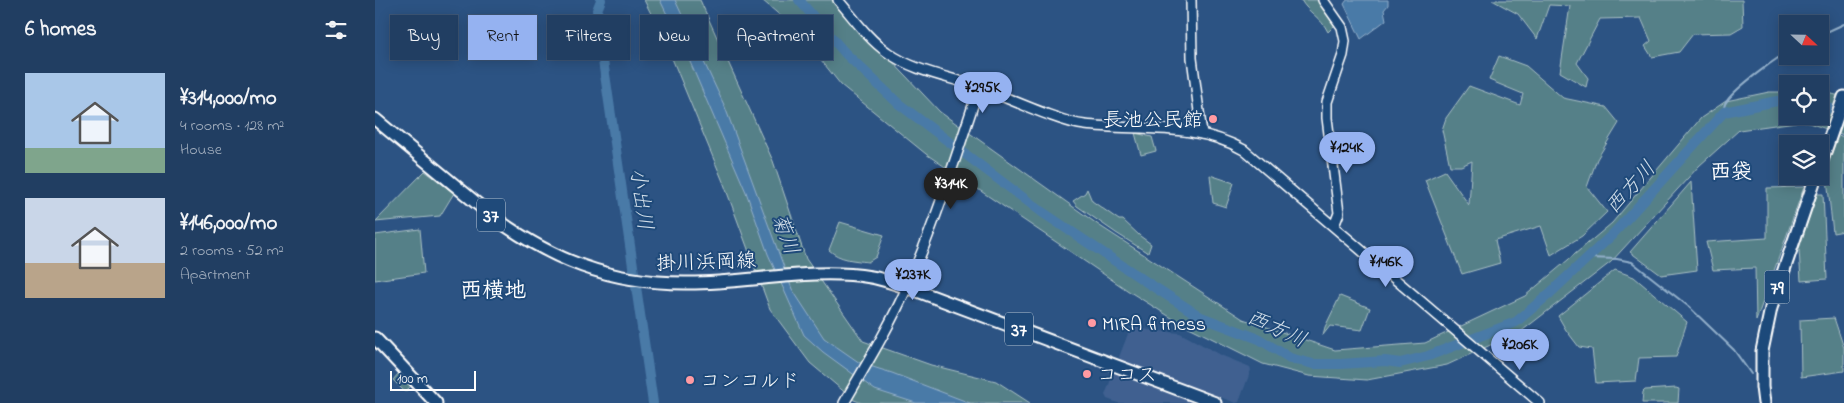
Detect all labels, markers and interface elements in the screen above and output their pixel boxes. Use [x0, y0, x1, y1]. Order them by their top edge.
text: 6 homes [25, 15, 97, 45]
chip: Buy [390, 15, 458, 60]
chip: Rent [468, 15, 537, 60]
chip: Filters [547, 15, 630, 60]
chip: New [640, 15, 708, 60]
chip: Apartment [718, 15, 833, 60]
north arrow [1779, 15, 1829, 65]
map controls [1779, 15, 1829, 185]
icon: filters [322, 16, 350, 44]
pin: ¥295K [948, 72, 1018, 114]
button: locate [1779, 75, 1829, 125]
text: ¥295K [965, 76, 1001, 100]
text: ¥314,000/mo [180, 84, 277, 114]
icon: home [65, 93, 125, 153]
place label: 長池公民館 [1103, 107, 1203, 136]
marker: 長池公民館 [1207, 113, 1219, 125]
text: 4 rooms · 128 m² [180, 114, 284, 138]
pin: ¥124K [1312, 132, 1382, 174]
button: layers [1779, 135, 1829, 185]
text: ¥124K [1330, 136, 1364, 160]
text: House [180, 138, 222, 162]
water label: 西方川 [1599, 155, 1664, 222]
district label: 西袋 [1710, 158, 1752, 188]
water label: 小出川 [621, 166, 659, 233]
pin: ¥314K [916, 168, 986, 210]
text: ¥314K [935, 172, 967, 196]
road number: 37 [477, 198, 505, 232]
text: ¥146,000/mo [180, 209, 277, 239]
water label: 菊川 [763, 210, 805, 260]
icon: home [65, 218, 125, 278]
text: 2 rooms · 52 m² [180, 239, 284, 263]
pin: ¥146K [1351, 246, 1421, 288]
street label: 掛川浜岡線 [656, 247, 757, 280]
text: ¥146K [1370, 250, 1402, 274]
pin: ¥237K [878, 258, 948, 301]
text: Apartment [180, 263, 250, 287]
text: ¥237K [895, 263, 931, 287]
road number: 79 [1765, 270, 1789, 304]
district label: 西横地 [460, 276, 526, 308]
water label: 西方川 [1241, 303, 1311, 356]
place label: MIRA fitness [1102, 311, 1206, 340]
road number: 37 [1005, 312, 1033, 346]
marker: MIRA fitness [1086, 317, 1098, 329]
pin: ¥206K [1485, 328, 1555, 371]
text: ¥206K [1502, 333, 1538, 357]
place label: ココス [1097, 362, 1157, 391]
scale bar [390, 368, 476, 391]
place label: コンコルド [700, 368, 800, 397]
marker: ココス [1081, 368, 1093, 380]
text: 100 m [397, 369, 428, 390]
marker: コンコルド [684, 374, 696, 386]

